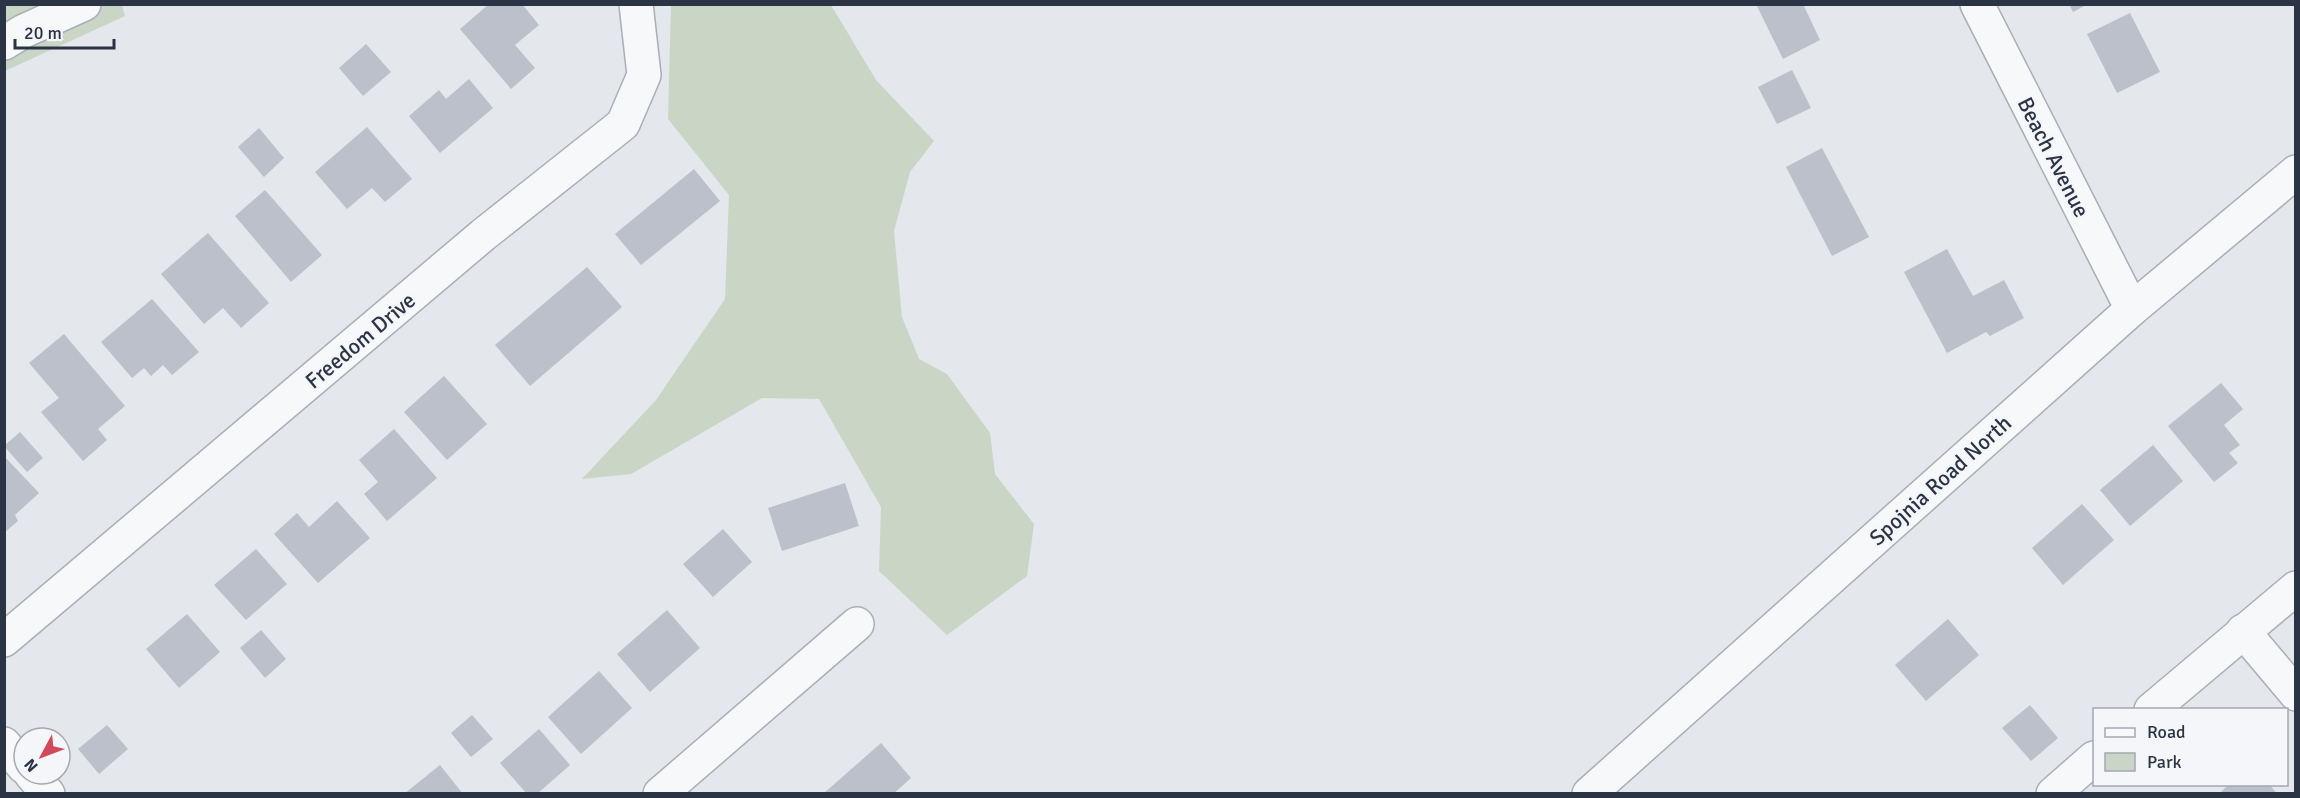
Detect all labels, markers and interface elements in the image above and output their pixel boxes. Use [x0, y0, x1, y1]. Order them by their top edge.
scale bar [15, 12, 114, 50]
text: 20 m [24, 22, 62, 44]
street label: Beach Avenue [2012, 93, 2095, 222]
street label: Freedom Drive [300, 287, 421, 394]
street label: Spojnia Road North [1864, 409, 2017, 551]
legend [2093, 708, 2288, 786]
text: Road [2147, 721, 2186, 743]
north arrow [12, 726, 72, 786]
text: Park [2147, 751, 2182, 773]
text: N [20, 754, 43, 776]

